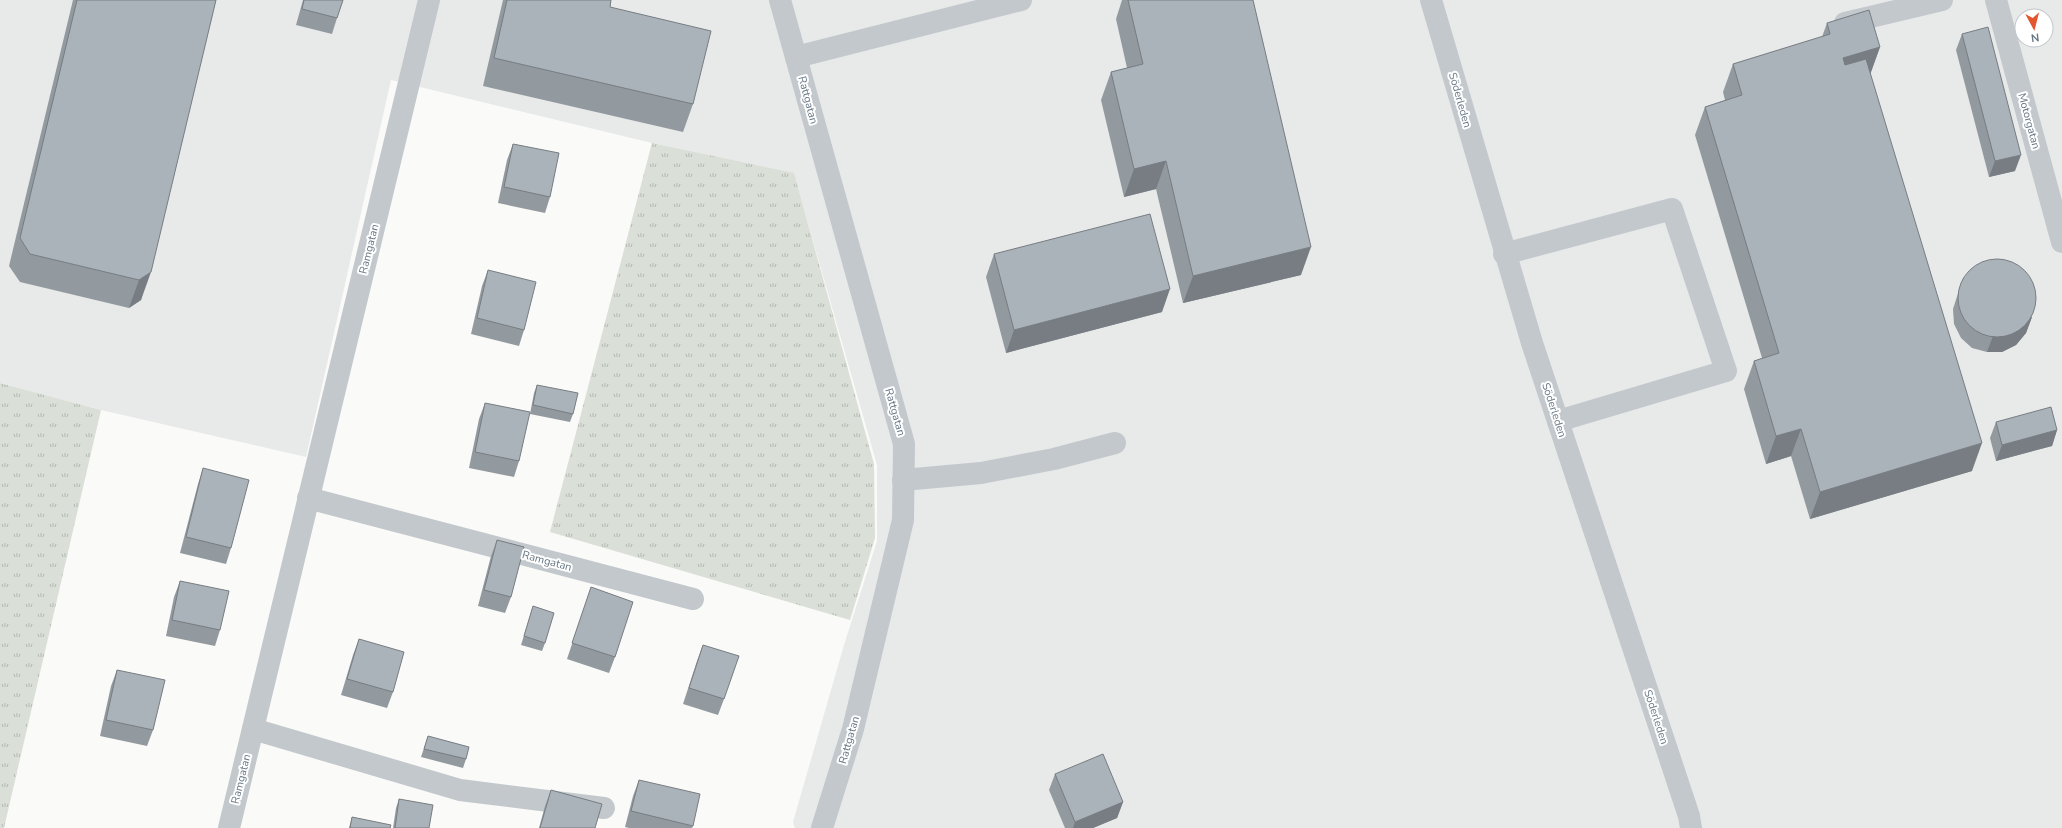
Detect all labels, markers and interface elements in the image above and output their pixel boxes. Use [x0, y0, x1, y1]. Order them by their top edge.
north arrow [2014, 8, 2054, 48]
text: N [2030, 29, 2040, 45]
street label: Söderleden [1445, 71, 1475, 129]
street label: Rattgatan [794, 74, 822, 126]
street label: Motorgatan [2014, 91, 2044, 151]
street label: Ramgatan [356, 223, 382, 275]
street label: Söderleden [1538, 381, 1570, 439]
street label: Rattgatan [881, 386, 909, 438]
street label: Ramgatan [521, 547, 573, 575]
street label: Söderleden [1640, 688, 1672, 746]
street label: Rattgatan [835, 714, 863, 766]
street label: Ramgatan [228, 753, 254, 805]

